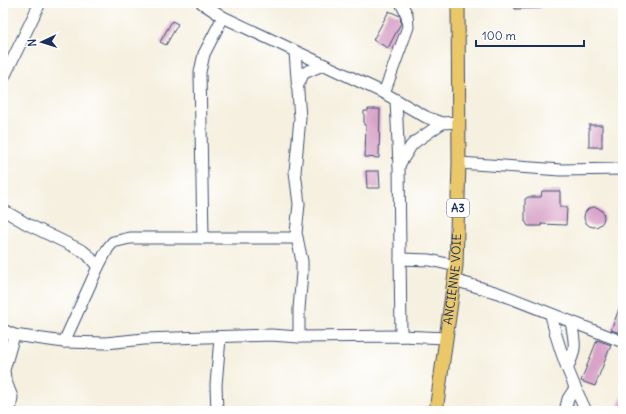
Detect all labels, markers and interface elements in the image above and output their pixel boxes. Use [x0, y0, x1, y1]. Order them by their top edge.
north arrow [22, 22, 62, 62]
scale bar [476, 22, 584, 48]
text: 100 m [482, 28, 516, 43]
text: N [25, 38, 39, 47]
road number: A3 [447, 199, 469, 217]
street label: ANCIENNE VOIE [440, 233, 464, 326]

